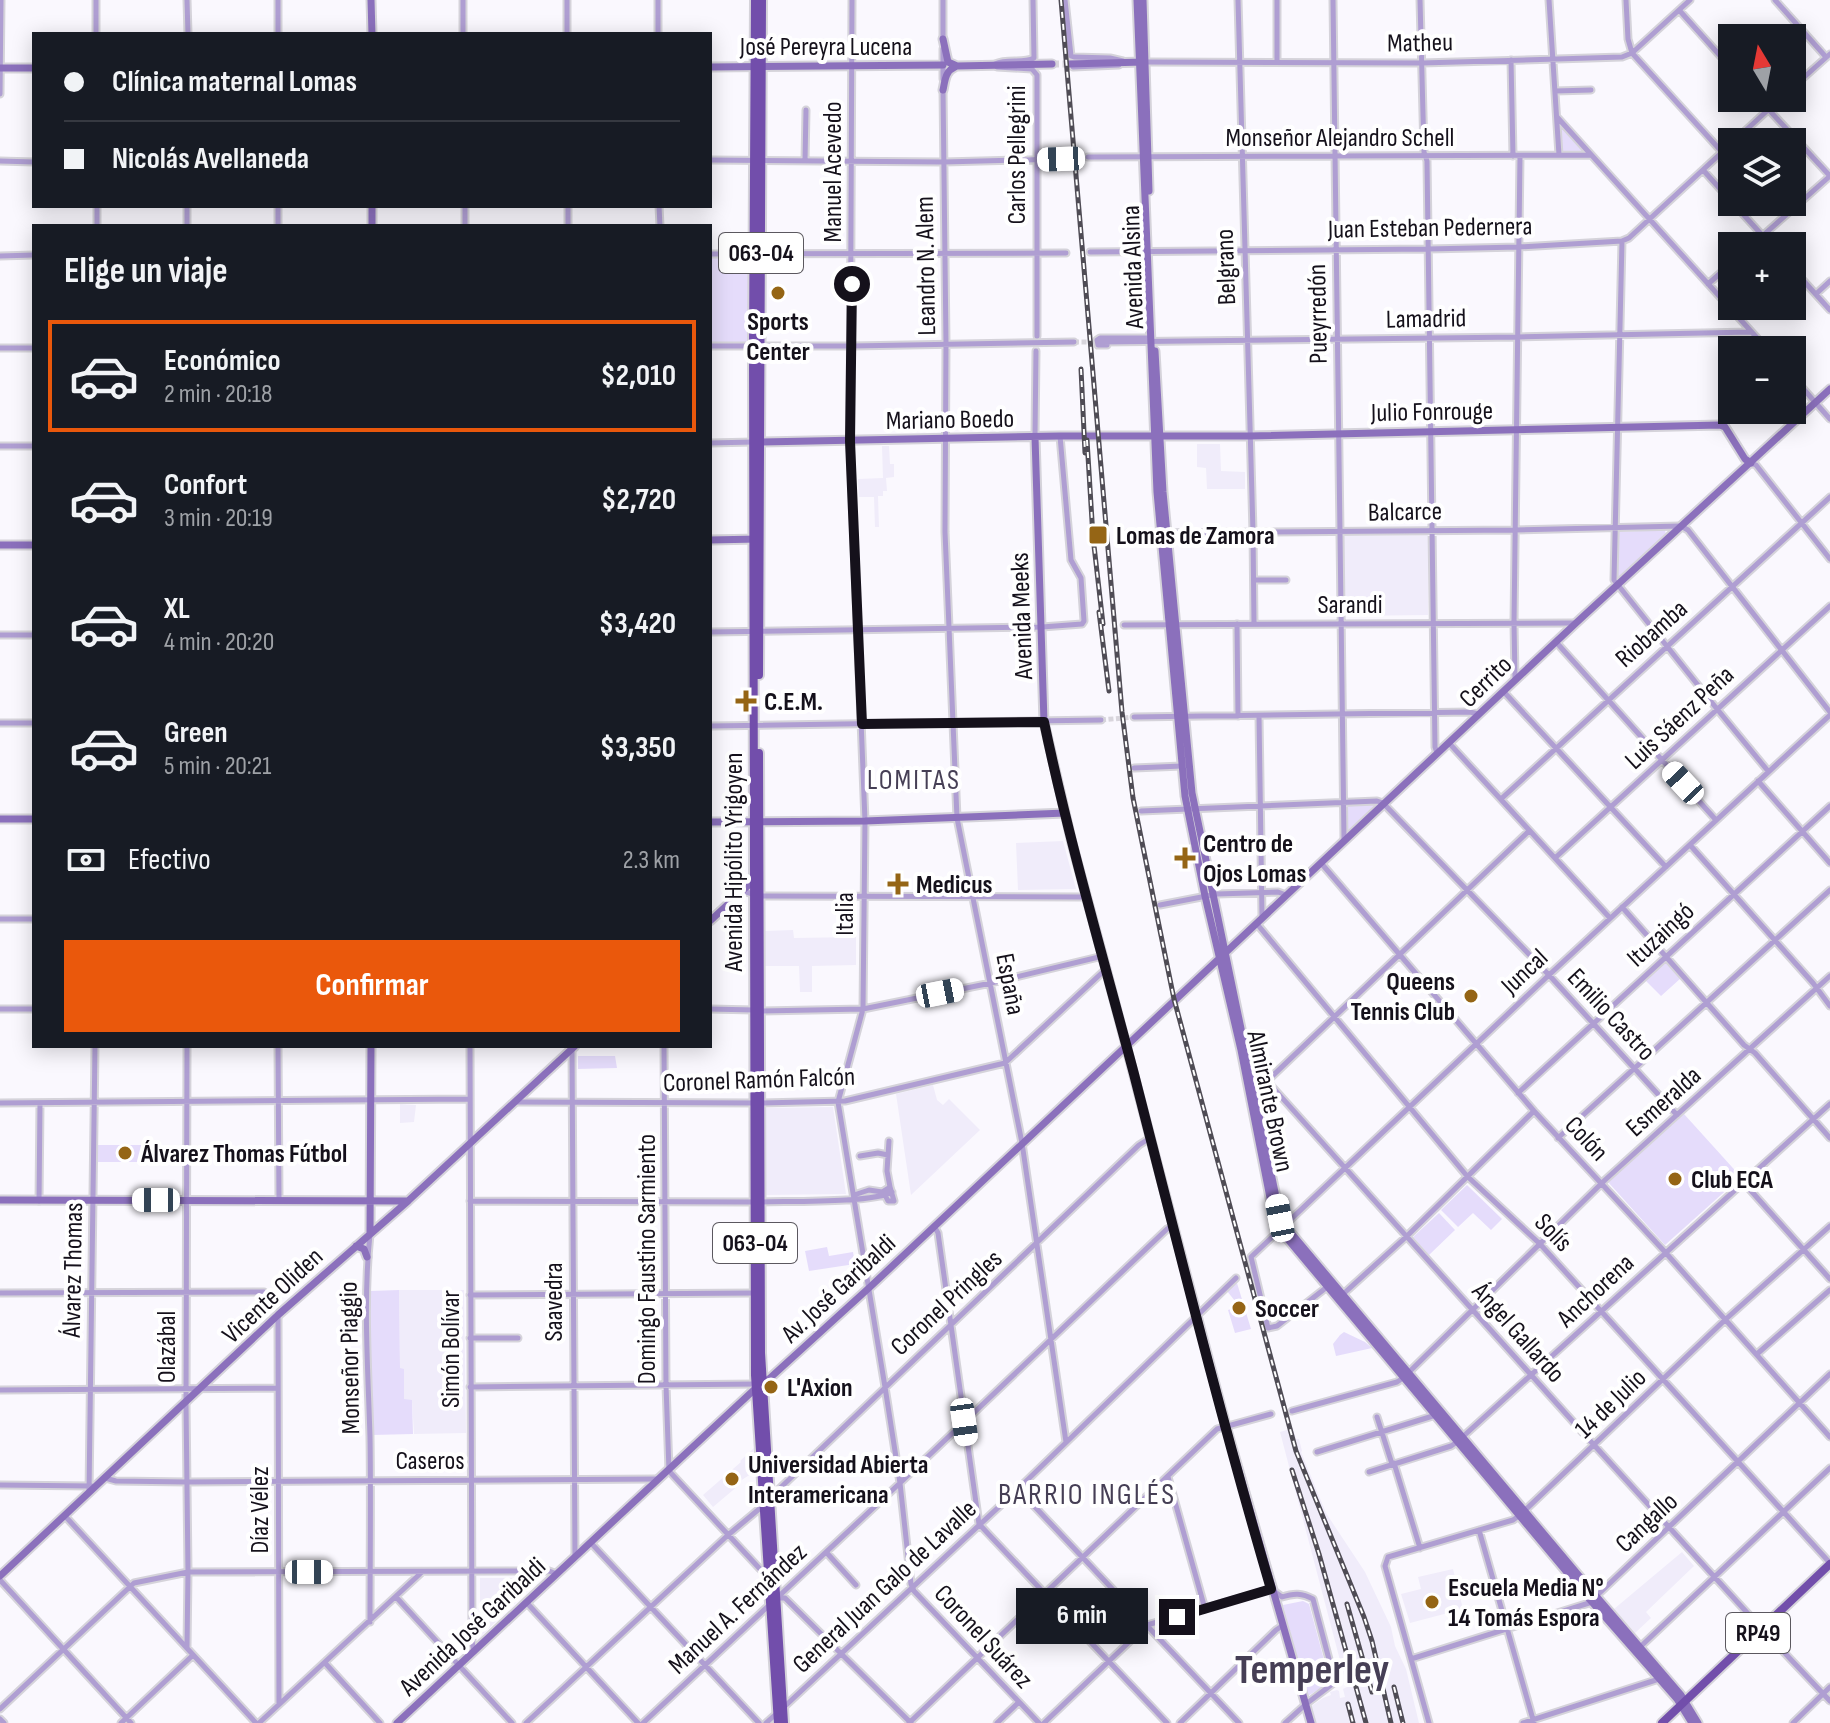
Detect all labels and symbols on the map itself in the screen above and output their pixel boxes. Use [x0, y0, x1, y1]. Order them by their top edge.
north arrow [1718, 24, 1806, 112]
street label: Matheu [1387, 27, 1453, 60]
street label: José Pereyra Lucena [739, 32, 912, 63]
street label: Carlos Pellegrini [1002, 86, 1033, 224]
street label: Manuel Acevedo [818, 102, 849, 242]
street label: Monseñor Alejandro Schell [1226, 123, 1454, 154]
car [1037, 146, 1085, 172]
street label: Leandro N. Alem [910, 196, 943, 336]
street label: Avenida Alsina [1116, 205, 1151, 330]
street label: Juan Esteban Pedernera [1326, 211, 1533, 246]
street label: Belgrano [1210, 228, 1243, 306]
road number: 063-04 [719, 233, 803, 273]
street label: Pueyrredón [1302, 264, 1335, 364]
route start [834, 266, 870, 302]
marker: Sports Center [769, 284, 787, 302]
street label: Lamadrid [1386, 303, 1466, 336]
place label: Sports Center [746, 307, 810, 368]
street label: Julio Fonrouge [1370, 396, 1493, 429]
street label: Mariano Boedo [886, 404, 1014, 437]
street label: Balcarce [1368, 496, 1442, 529]
place label: Lomas de Zamora [1116, 521, 1275, 552]
marker: Lomas de Zamora [1087, 524, 1109, 546]
street label: Avenida Meeks [1005, 552, 1040, 681]
street label: Sarandi [1317, 590, 1383, 621]
street label: Riobamba [1610, 594, 1694, 674]
street label: Cerrito [1453, 650, 1519, 714]
street label: Luis Sáenz Peña [1619, 660, 1741, 776]
place label: C.E.M. [764, 687, 823, 718]
marker: C.E.M. [735, 690, 757, 712]
street label: Avenida Hipólito Yrigoyen [719, 753, 750, 972]
car [1658, 757, 1708, 809]
district label: LOMITAS [867, 764, 961, 797]
place label: Centro de Ojos Lomas [1203, 829, 1306, 890]
marker: Centro de Ojos Lomas [1174, 847, 1196, 869]
place label: Medicus [916, 870, 993, 901]
marker: Medicus [887, 873, 909, 895]
street label: Italia [830, 892, 861, 936]
street label: Ituzaingó [1621, 896, 1701, 974]
street label: Juncal [1495, 943, 1555, 1002]
street label: España [988, 951, 1031, 1018]
street label: Emilio Castro [1560, 963, 1661, 1068]
place label: Queens Tennis Club [1350, 967, 1455, 1028]
car [914, 977, 966, 1009]
marker: Queens Tennis Club [1462, 987, 1480, 1005]
street label: Almirante Brown [1239, 1027, 1300, 1175]
street label: Esmeralda [1620, 1061, 1708, 1144]
street label: Coronel Ramón Falcón [662, 1062, 856, 1099]
street label: Colón [1558, 1110, 1614, 1168]
street label: Domingo Faustino Sarmiento [632, 1134, 663, 1384]
place label: Álvarez Thomas Fútbol [140, 1139, 347, 1170]
marker: Álvarez Thomas Fútbol [116, 1144, 134, 1162]
place label: Club ECA [1691, 1165, 1774, 1196]
marker: Club ECA [1666, 1170, 1684, 1188]
car [132, 1188, 180, 1212]
car [1264, 1192, 1296, 1244]
street label: Álvarez Thomas [57, 1202, 90, 1339]
street label: Solís [1528, 1208, 1578, 1259]
road number: 063-04 [713, 1223, 797, 1263]
street label: Av. José Garibaldi [775, 1228, 903, 1351]
street label: Vicente Oliden [216, 1242, 330, 1351]
street label: Coronel Pringles [885, 1244, 1009, 1362]
street label: Anchorena [1550, 1248, 1641, 1335]
street label: Saavedra [539, 1262, 570, 1342]
street label: Ángel Gallardo [1464, 1276, 1571, 1389]
street label: Monseñor Piaggio [334, 1281, 367, 1435]
street label: Simón Bolívar [436, 1290, 467, 1408]
place label: Soccer [1255, 1294, 1319, 1325]
marker: Soccer [1230, 1299, 1248, 1317]
street label: Olazábal [152, 1311, 183, 1383]
street label: 14 de Julio [1569, 1363, 1653, 1445]
place label: L'Axion [787, 1373, 853, 1404]
marker: L'Axion [762, 1378, 780, 1396]
car [949, 1397, 979, 1447]
street label: Caseros [395, 1446, 465, 1477]
place label: Universidad Abierta Interamericana [748, 1450, 929, 1511]
street label: Díaz Vélez [245, 1466, 276, 1554]
marker: Universidad Abierta Interamericana [723, 1470, 741, 1488]
district label: BARRIO INGLÉS [998, 1477, 1176, 1513]
street label: Cangallo [1609, 1487, 1685, 1560]
street label: General Juan Galo de Lavalle [787, 1494, 983, 1680]
street label: Manuel A. Fernández [663, 1537, 814, 1681]
street label: Avenida José Garibaldi [393, 1551, 553, 1703]
car [285, 1560, 333, 1584]
place label: Escuela Media N° 14 Tomás Espora [1448, 1573, 1604, 1634]
street label: Coronel Suárez [927, 1579, 1039, 1695]
callout: 6 min [1017, 1589, 1149, 1645]
marker: Escuela Media N° 14 Tomás Espora [1423, 1593, 1441, 1611]
route end [1159, 1599, 1195, 1635]
road number: RP49 [1726, 1613, 1790, 1653]
district label: Temperley [1235, 1645, 1389, 1696]

